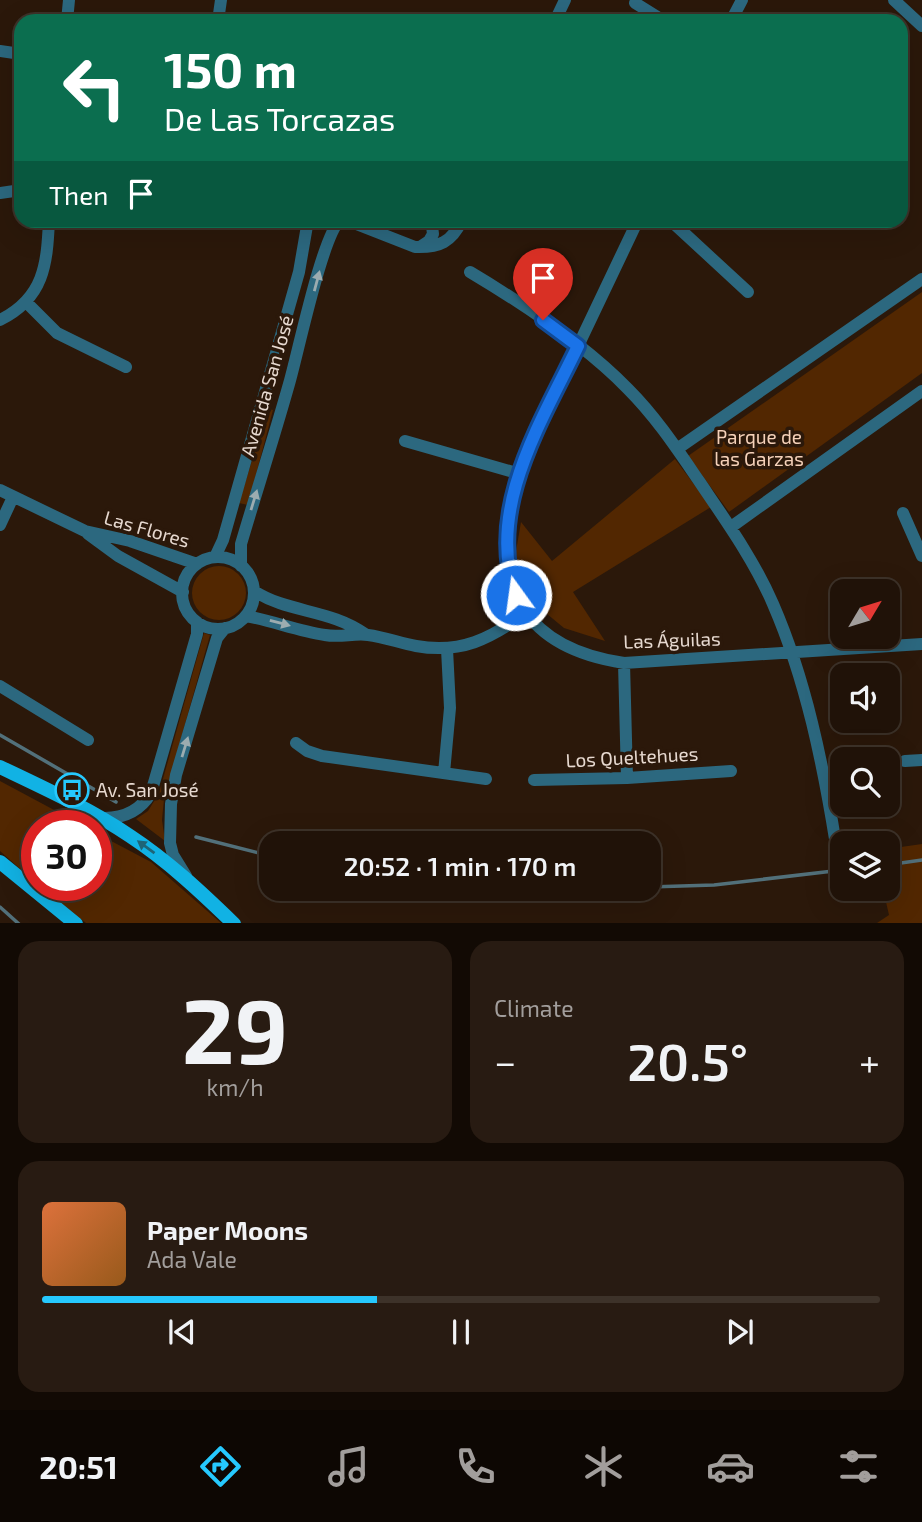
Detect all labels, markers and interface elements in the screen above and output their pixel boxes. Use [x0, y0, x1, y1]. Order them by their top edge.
text: 150 m [164, 39, 297, 98]
icon: left [49, 42, 140, 133]
text: De Las Torcazas [164, 99, 395, 137]
icon: arrive [122, 175, 160, 213]
text: Then [49, 179, 108, 210]
pin [513, 248, 573, 320]
icon: arrive [524, 259, 562, 297]
one-way arrow [312, 270, 323, 292]
street label: Avenida San José [235, 313, 298, 459]
park label: Parque de las Garzas [714, 425, 804, 470]
one-way arrow [250, 489, 260, 510]
street label: Las Flores [102, 505, 193, 552]
position arrow [479, 558, 553, 632]
north arrow [830, 579, 900, 649]
map controls [830, 579, 900, 901]
one-way arrow [269, 618, 291, 629]
street label: Las Águilas [623, 626, 721, 653]
button: sound [830, 663, 900, 733]
one-way arrow [180, 736, 190, 757]
street label: Los Queltehues [565, 742, 699, 771]
button: search [830, 747, 900, 817]
bus stop icon: Av. San José [53, 771, 91, 809]
place label: Av. San José [96, 778, 199, 801]
speed limit sign: 30 [21, 810, 112, 901]
button: layers [830, 831, 900, 901]
one-way arrow [136, 840, 155, 854]
text: 20:52 · 1 min · 170 m [344, 850, 576, 881]
text: 29 [182, 973, 288, 1082]
text: Climate [494, 994, 574, 1022]
text: 20.5° [627, 1029, 748, 1091]
text: − [494, 1038, 516, 1084]
text: + [859, 1038, 880, 1084]
text: km/h [206, 1073, 264, 1101]
text: Paper Moons [147, 1214, 308, 1245]
text: Ada Vale [147, 1245, 237, 1273]
icon: previous [163, 1313, 201, 1351]
icon: pause [442, 1313, 480, 1351]
icon: next [721, 1313, 759, 1351]
icon: directions [196, 1442, 245, 1491]
icon: music [324, 1442, 373, 1491]
icon: phone [451, 1442, 500, 1491]
icon: climate [579, 1442, 628, 1491]
icon: car [706, 1442, 755, 1491]
icon: filters [834, 1442, 883, 1491]
text: 20:51 [39, 1447, 118, 1485]

